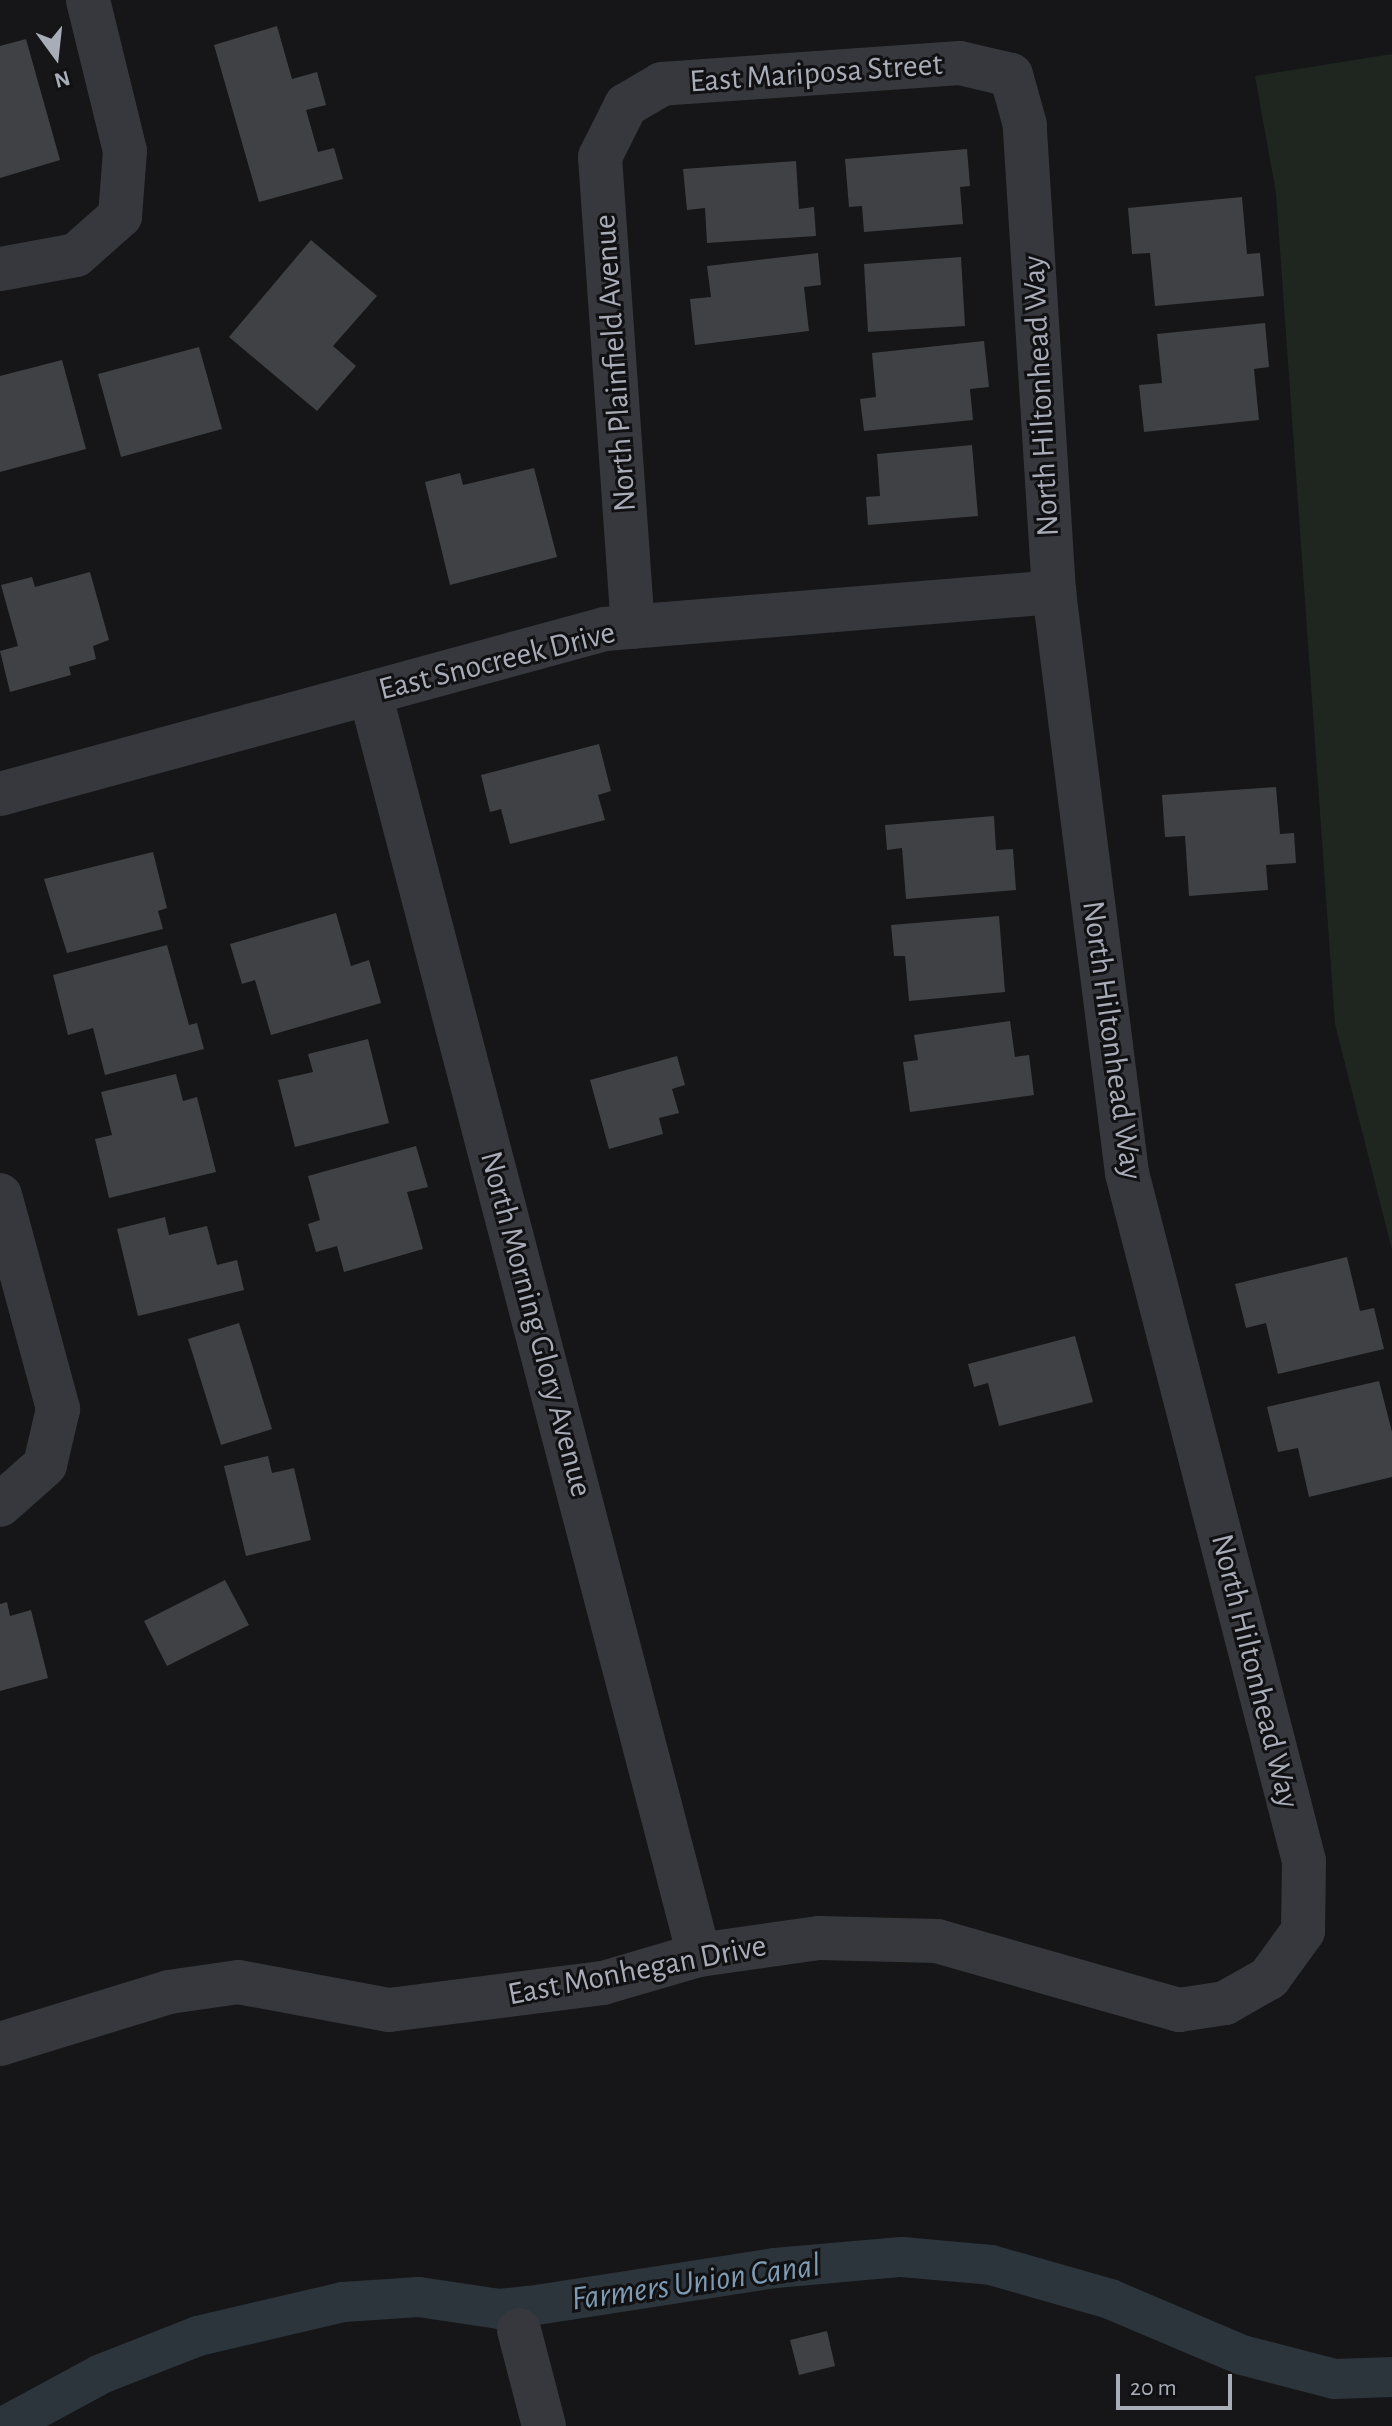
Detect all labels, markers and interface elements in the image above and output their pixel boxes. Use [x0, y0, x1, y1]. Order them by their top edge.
north arrow [16, 16, 96, 96]
street label: East Mariposa Street [688, 45, 944, 101]
text: N [52, 67, 72, 92]
street label: North Plainfield Avenue [585, 213, 645, 513]
street label: North Hiltonhead Way [1014, 255, 1068, 537]
street label: East Snocreek Drive [375, 613, 619, 709]
street label: North Hiltonhead Way [1073, 898, 1151, 1182]
street label: North Morning Glory Avenue [471, 1147, 601, 1501]
street label: North Hiltonhead Way [1202, 1530, 1308, 1812]
street label: East Monhegan Drive [505, 1926, 769, 2014]
water label: Farmers Union Canal [569, 2245, 823, 2321]
scale bar [1120, 2358, 1236, 2408]
text: 20 m [1130, 2376, 1177, 2400]

